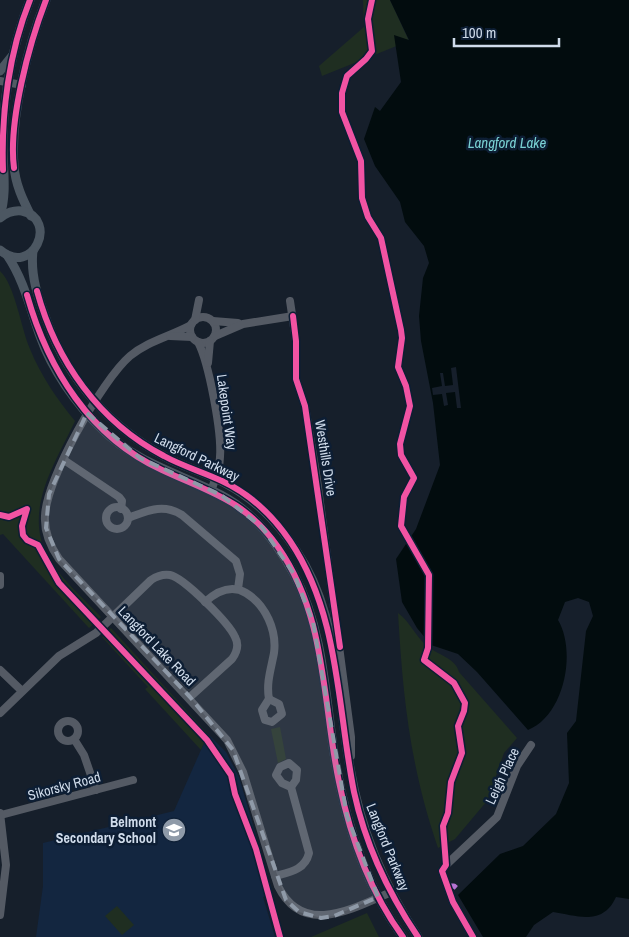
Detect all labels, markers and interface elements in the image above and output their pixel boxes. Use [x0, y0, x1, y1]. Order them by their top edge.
scale bar [454, 15, 559, 47]
text: 100 m [462, 22, 496, 43]
water label: Langford Lake [468, 132, 546, 153]
street label: Lakepoint Way [213, 373, 241, 451]
street label: Westhills Drive [311, 419, 341, 497]
street label: Langford Parkway [151, 429, 243, 485]
street label: Langford Lake Road [114, 602, 200, 690]
street label: Leigh Place [481, 745, 523, 807]
street label: Sikorsky Road [26, 768, 102, 804]
street label: Langford Parkway [362, 801, 414, 894]
place label: Belmont Secondary School [56, 813, 156, 847]
school or university icon: Belmont Secondary School [161, 817, 187, 843]

